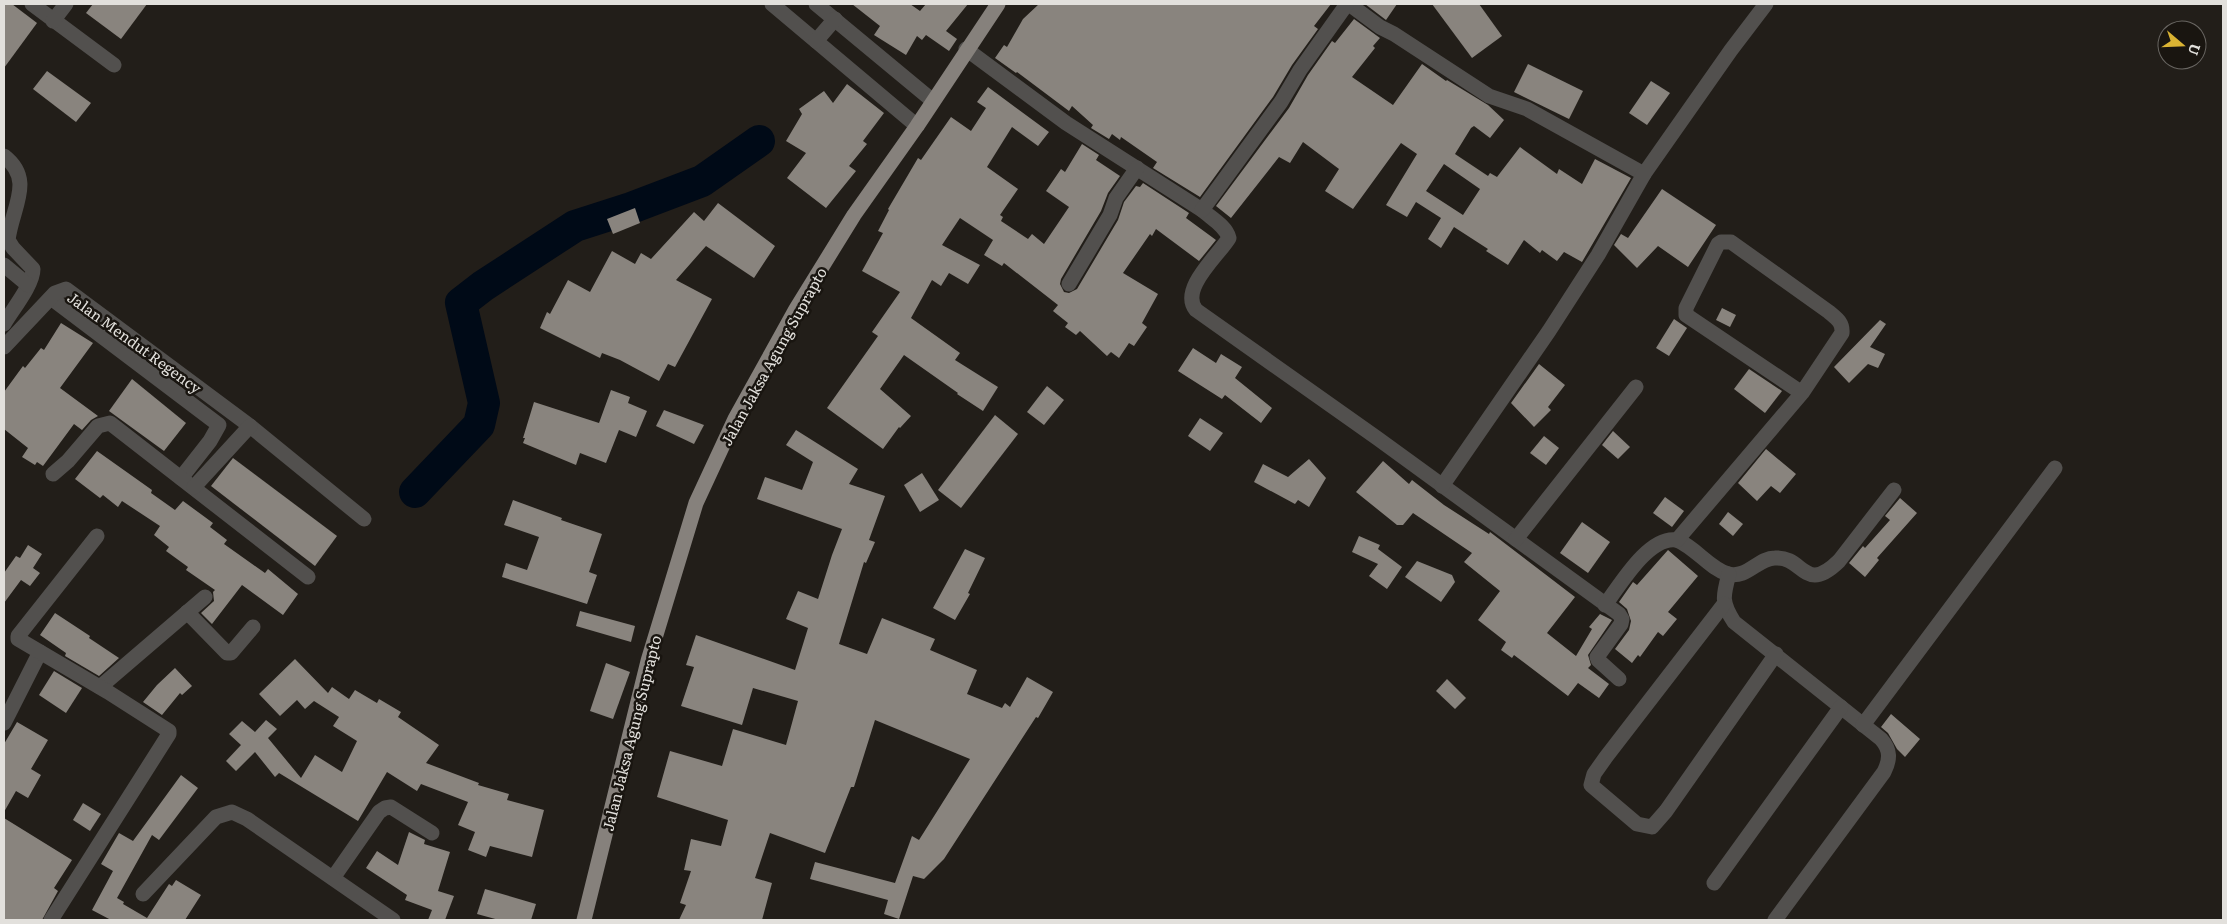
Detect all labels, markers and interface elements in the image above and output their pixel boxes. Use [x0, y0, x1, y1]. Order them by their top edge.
north arrow [2157, 20, 2207, 70]
text: U [2184, 41, 2206, 58]
street label: Jalan Jaksa Agung Suprapto [714, 262, 832, 449]
street label: Jalan Mendut Regency [63, 285, 207, 399]
street label: Jalan Jaksa Agung Suprapto [596, 632, 667, 833]

